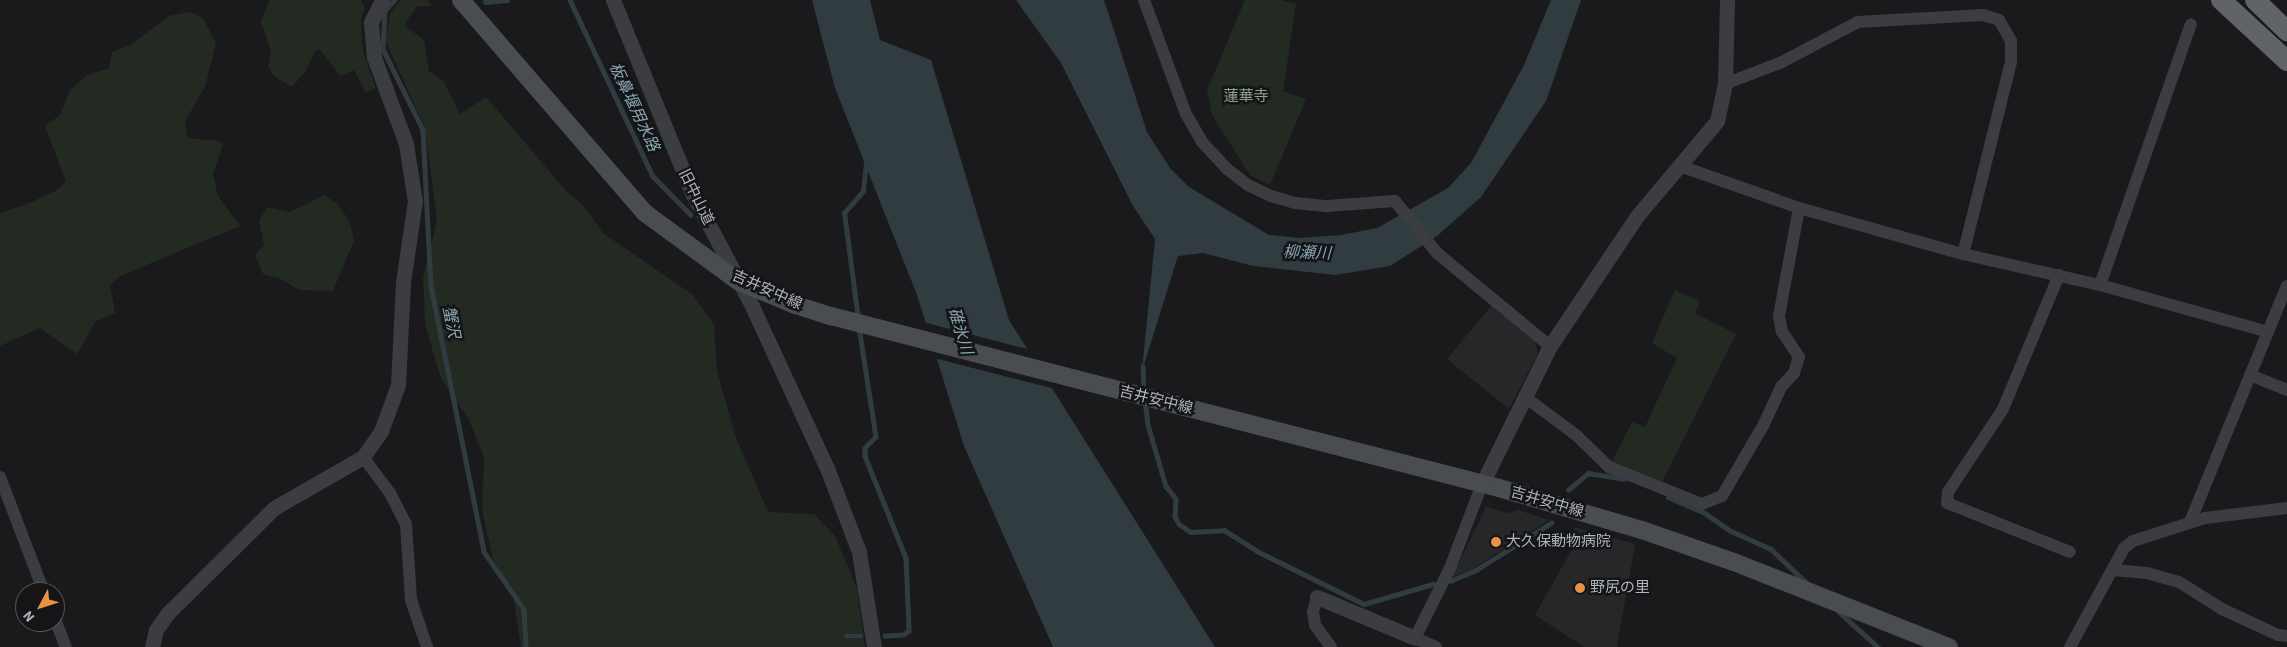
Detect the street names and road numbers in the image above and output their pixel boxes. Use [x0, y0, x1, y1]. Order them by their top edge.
street label: 旧中山道 [675, 166, 717, 228]
street label: 吉井安中線 [729, 267, 805, 313]
street label: 吉井安中線 [1117, 382, 1195, 418]
street label: 吉井安中線 [1508, 483, 1586, 521]

